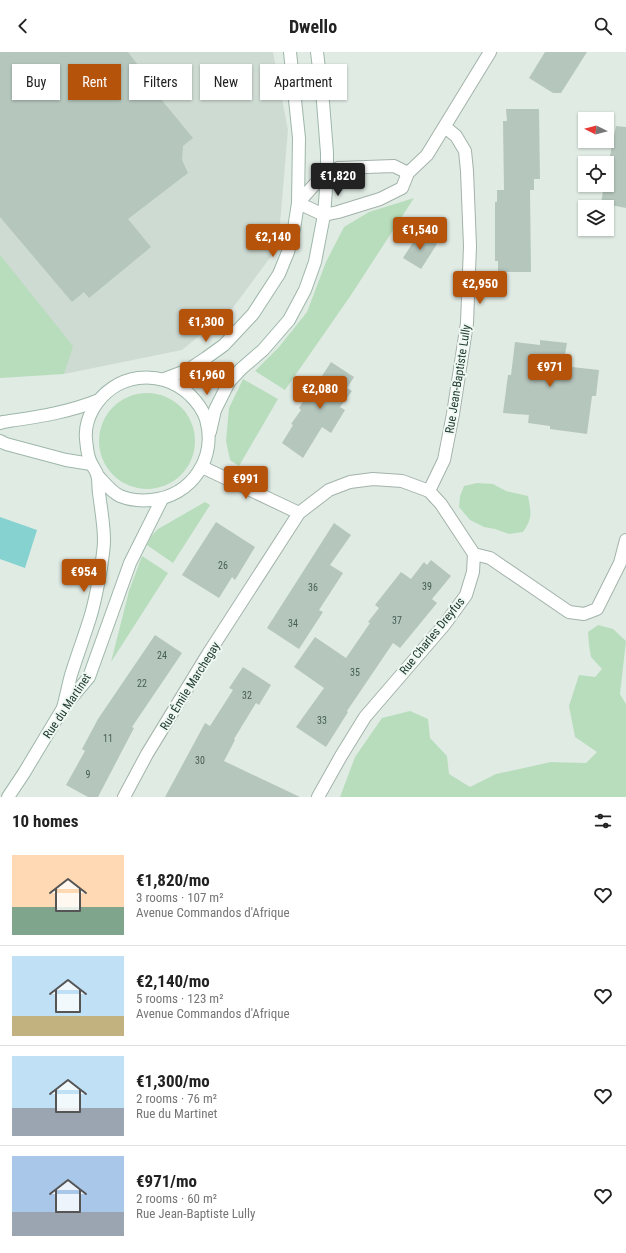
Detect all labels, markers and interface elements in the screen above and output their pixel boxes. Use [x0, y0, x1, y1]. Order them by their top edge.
icon: back [12, 15, 34, 37]
icon: search [592, 15, 614, 37]
text: Dwello [289, 16, 337, 37]
chip: Buy [12, 64, 60, 100]
chip: Rent [68, 64, 121, 100]
chip: Filters [129, 64, 192, 100]
chip: New [200, 64, 252, 100]
chip: Apartment [260, 64, 347, 100]
north arrow [578, 112, 614, 148]
map controls [578, 112, 614, 236]
button: locate [578, 156, 614, 192]
pin: €1,820 [305, 163, 371, 197]
text: €1,820 [320, 168, 356, 183]
button: layers [578, 200, 614, 236]
pin: €1,540 [387, 217, 453, 251]
text: €1,540 [402, 222, 438, 237]
pin: €2,140 [240, 224, 306, 258]
text: €2,140 [255, 229, 291, 244]
pin: €2,950 [447, 271, 513, 305]
text: €2,950 [462, 276, 498, 291]
pin: €1,300 [173, 309, 239, 343]
text: €1,300 [188, 314, 224, 329]
street label: Rue Jean-Baptiste Lully [442, 323, 474, 435]
pin: €971 [526, 354, 574, 388]
text: €971 [537, 359, 563, 374]
pin: €1,960 [174, 362, 240, 396]
text: €1,960 [189, 367, 225, 382]
pin: €2,080 [287, 376, 353, 410]
text: €2,080 [302, 381, 338, 396]
pin: €991 [222, 466, 270, 500]
text: €991 [233, 471, 259, 486]
pin: €954 [60, 559, 108, 593]
house number: 26 [218, 560, 228, 571]
text: €954 [71, 564, 97, 579]
house number: 39 [422, 581, 432, 592]
house number: 36 [308, 582, 318, 593]
street label: Rue Charles Dreyfus [397, 595, 467, 677]
house number: 37 [392, 615, 402, 626]
house number: 34 [288, 618, 298, 629]
street label: Rue Émile Marchegay [156, 639, 223, 733]
house number: 24 [157, 650, 167, 661]
house number: 35 [350, 667, 360, 678]
street label: Rue du Martinet [40, 671, 94, 741]
house number: 22 [137, 678, 147, 689]
house number: 32 [242, 690, 252, 701]
house number: 33 [317, 715, 327, 726]
house number: 11 [103, 733, 113, 744]
house number: 30 [195, 755, 205, 766]
house number: 9 [86, 769, 91, 780]
icon: filters [592, 810, 614, 832]
text: 10 homes [12, 811, 78, 831]
text: €1,820/mo [136, 870, 210, 890]
icon: home [44, 871, 92, 919]
icon: heart [592, 884, 614, 906]
text: 3 rooms · 107 m² [136, 890, 223, 905]
text: Avenue Commandos d'Afrique [136, 905, 290, 920]
text: €2,140/mo [136, 971, 210, 991]
icon: home [44, 972, 92, 1020]
icon: heart [592, 985, 614, 1007]
text: 5 rooms · 123 m² [136, 991, 223, 1006]
text: Avenue Commandos d'Afrique [136, 1006, 290, 1021]
text: €1,300/mo [136, 1071, 210, 1091]
icon: home [44, 1072, 92, 1120]
icon: heart [592, 1085, 614, 1107]
text: 2 rooms · 76 m² [136, 1091, 217, 1106]
text: Rue du Martinet [136, 1106, 217, 1121]
text: €971/mo [136, 1171, 197, 1191]
icon: home [44, 1172, 92, 1220]
icon: heart [592, 1185, 614, 1207]
text: 2 rooms · 60 m² [136, 1191, 217, 1206]
text: Rue Jean-Baptiste Lully [136, 1206, 255, 1221]

